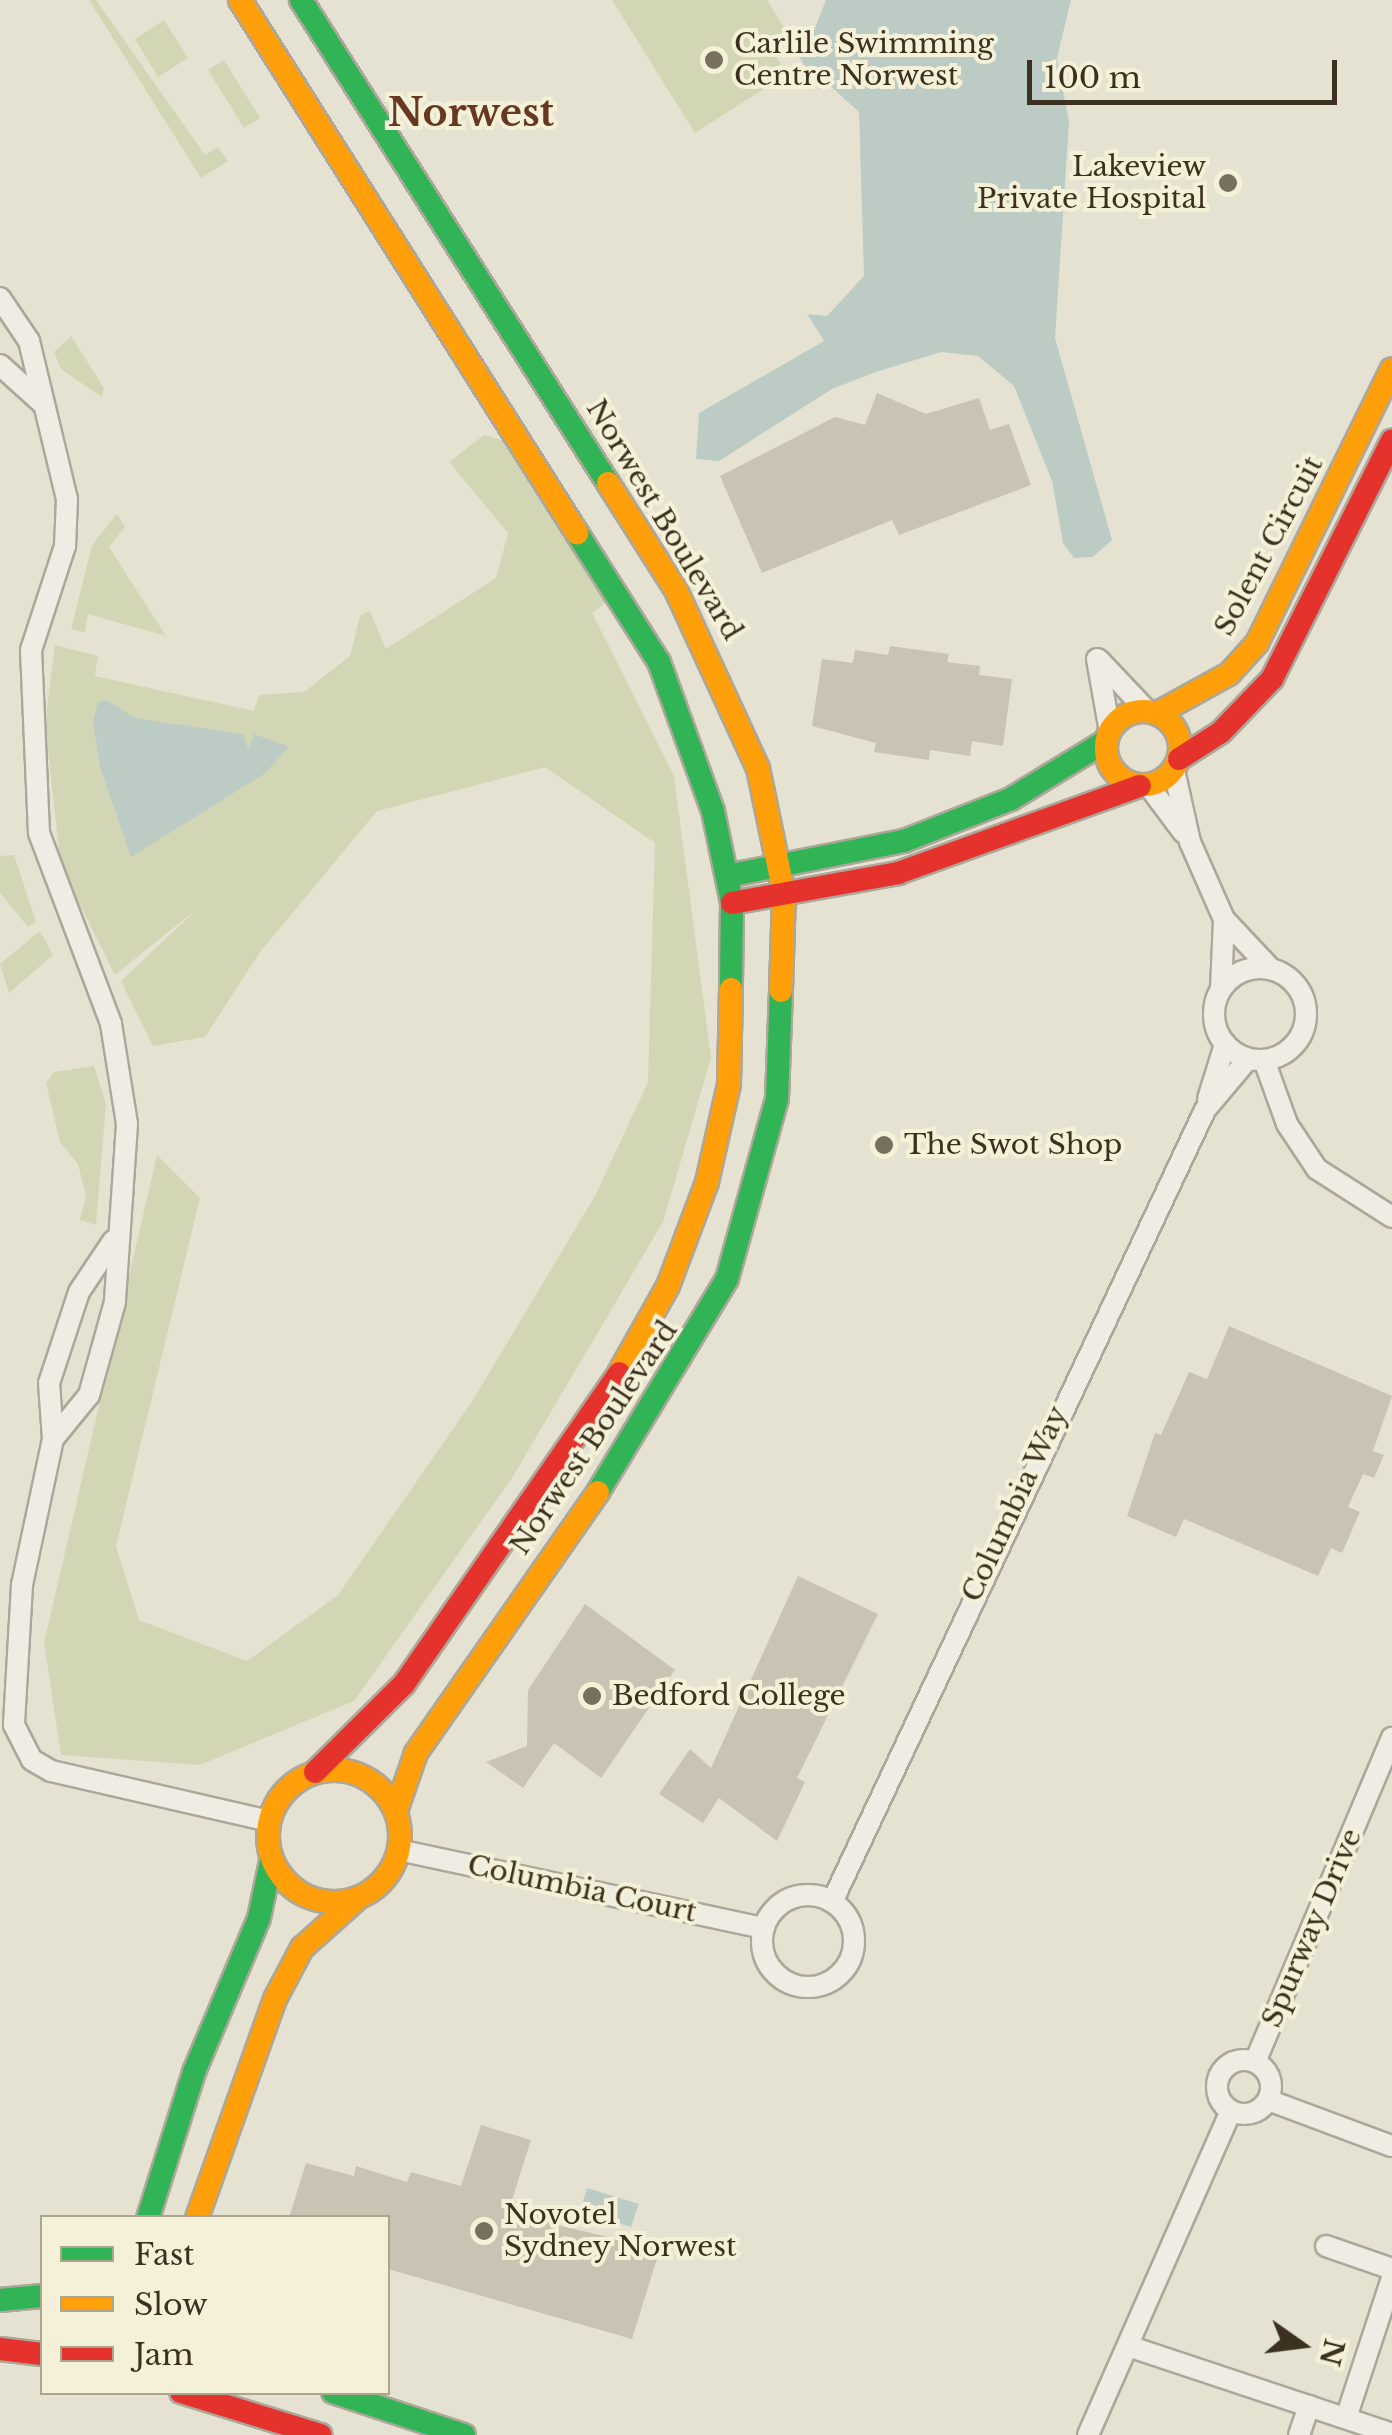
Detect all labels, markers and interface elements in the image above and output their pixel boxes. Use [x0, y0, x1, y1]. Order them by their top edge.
place label: Carlile Swimming Centre Norwest [734, 27, 994, 93]
scale bar [1032, 40, 1342, 102]
marker: Carlile Swimming Centre Norwest [703, 49, 725, 71]
text: 100 m [1044, 59, 1141, 96]
district label: Norwest [388, 90, 554, 136]
place label: Lakeview Private Hospital [977, 150, 1206, 216]
marker: Lakeview Private Hospital [1215, 170, 1241, 196]
street label: Norwest Boulevard [579, 394, 749, 646]
street label: Solent Circuit [1208, 451, 1330, 641]
place label: The Swot Shop [904, 1128, 1122, 1162]
marker: The Swot Shop [873, 1134, 895, 1156]
street label: Norwest Boulevard [503, 1315, 685, 1561]
street label: Columbia Way [955, 1400, 1075, 1608]
place label: Bedford College [612, 1679, 846, 1713]
marker: Bedford College [581, 1685, 603, 1707]
street label: Spurway Drive [1255, 1823, 1369, 2033]
street label: Columbia Court [464, 1848, 700, 1930]
place label: Novotel Sydney Norwest [504, 2198, 737, 2264]
legend [40, 2215, 390, 2395]
marker: Novotel Sydney Norwest [473, 2220, 495, 2242]
text: Fast [134, 2236, 195, 2273]
text: Slow [134, 2286, 208, 2323]
north arrow [1252, 2295, 1352, 2395]
text: N [1311, 2335, 1352, 2369]
text: Jam [134, 2336, 194, 2373]

